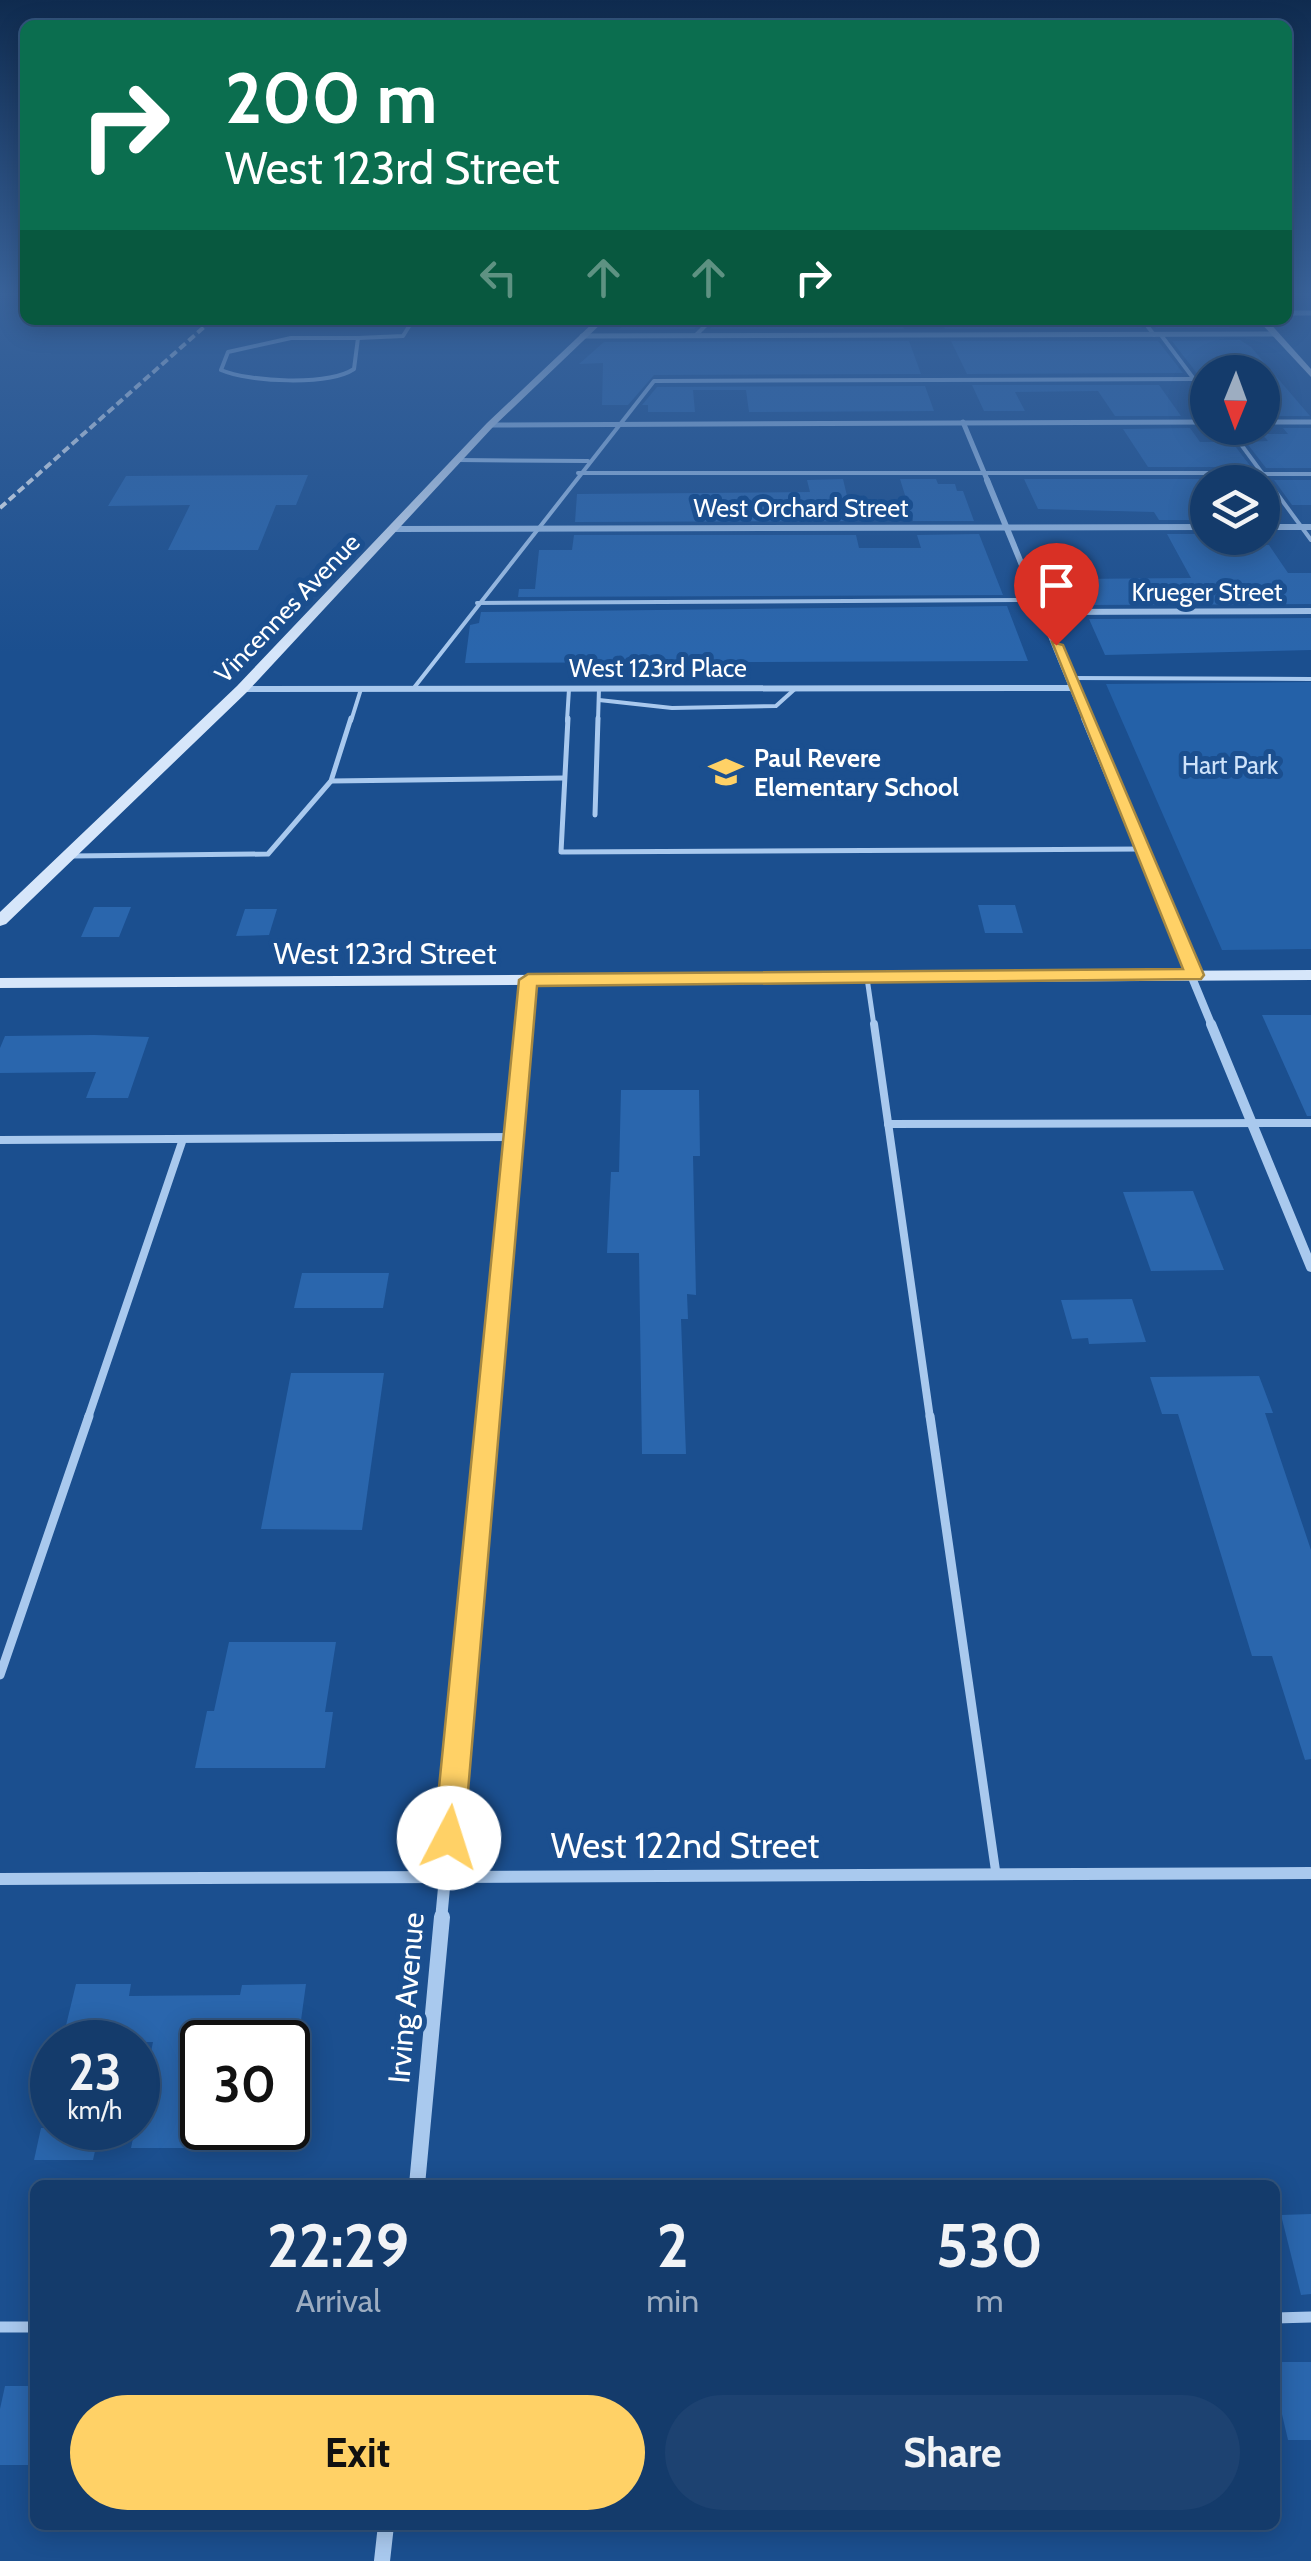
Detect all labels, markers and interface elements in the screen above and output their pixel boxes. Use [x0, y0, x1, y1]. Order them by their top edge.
text: 200 m [225, 55, 437, 141]
icon: right [60, 60, 190, 190]
text: West 123rd Street [225, 141, 560, 195]
icon: left [471, 250, 526, 305]
icon: ahead [576, 250, 631, 305]
icon: ahead [681, 250, 736, 305]
icon: right [786, 250, 841, 305]
north arrow [1190, 355, 1280, 445]
map controls [1190, 355, 1280, 555]
button: layers [1190, 465, 1280, 555]
street label: West Orchard Street [694, 493, 909, 523]
street label: Vincennes Avenue [208, 527, 366, 689]
pin [1014, 543, 1099, 646]
icon: arrive [1029, 558, 1084, 613]
street label: Krueger Street [1132, 577, 1283, 607]
street label: West 123rd Place [569, 653, 747, 683]
place label: Paul Revere Elementary School [754, 743, 959, 802]
park label: Hart Park [1182, 750, 1279, 780]
school or university icon: Paul Revere Elementary School [707, 753, 745, 791]
street label: West 123rd Street [273, 935, 497, 972]
position arrow [397, 1786, 501, 1890]
street label: West 122nd Street [551, 1824, 820, 1867]
street label: Irving Avenue [380, 1911, 432, 2085]
speed limit sign: 30 [180, 2020, 310, 2150]
text: 23 [68, 2042, 122, 2103]
text: km/h [68, 2095, 122, 2125]
text: 22:29 [267, 2209, 409, 2282]
text: 2 [657, 2209, 689, 2282]
text: 530 [936, 2209, 1043, 2282]
text: Arrival [296, 2281, 381, 2320]
text: min [646, 2281, 699, 2320]
text: m [975, 2281, 1004, 2320]
button: Exit [70, 2395, 645, 2510]
button: Share [665, 2395, 1240, 2510]

